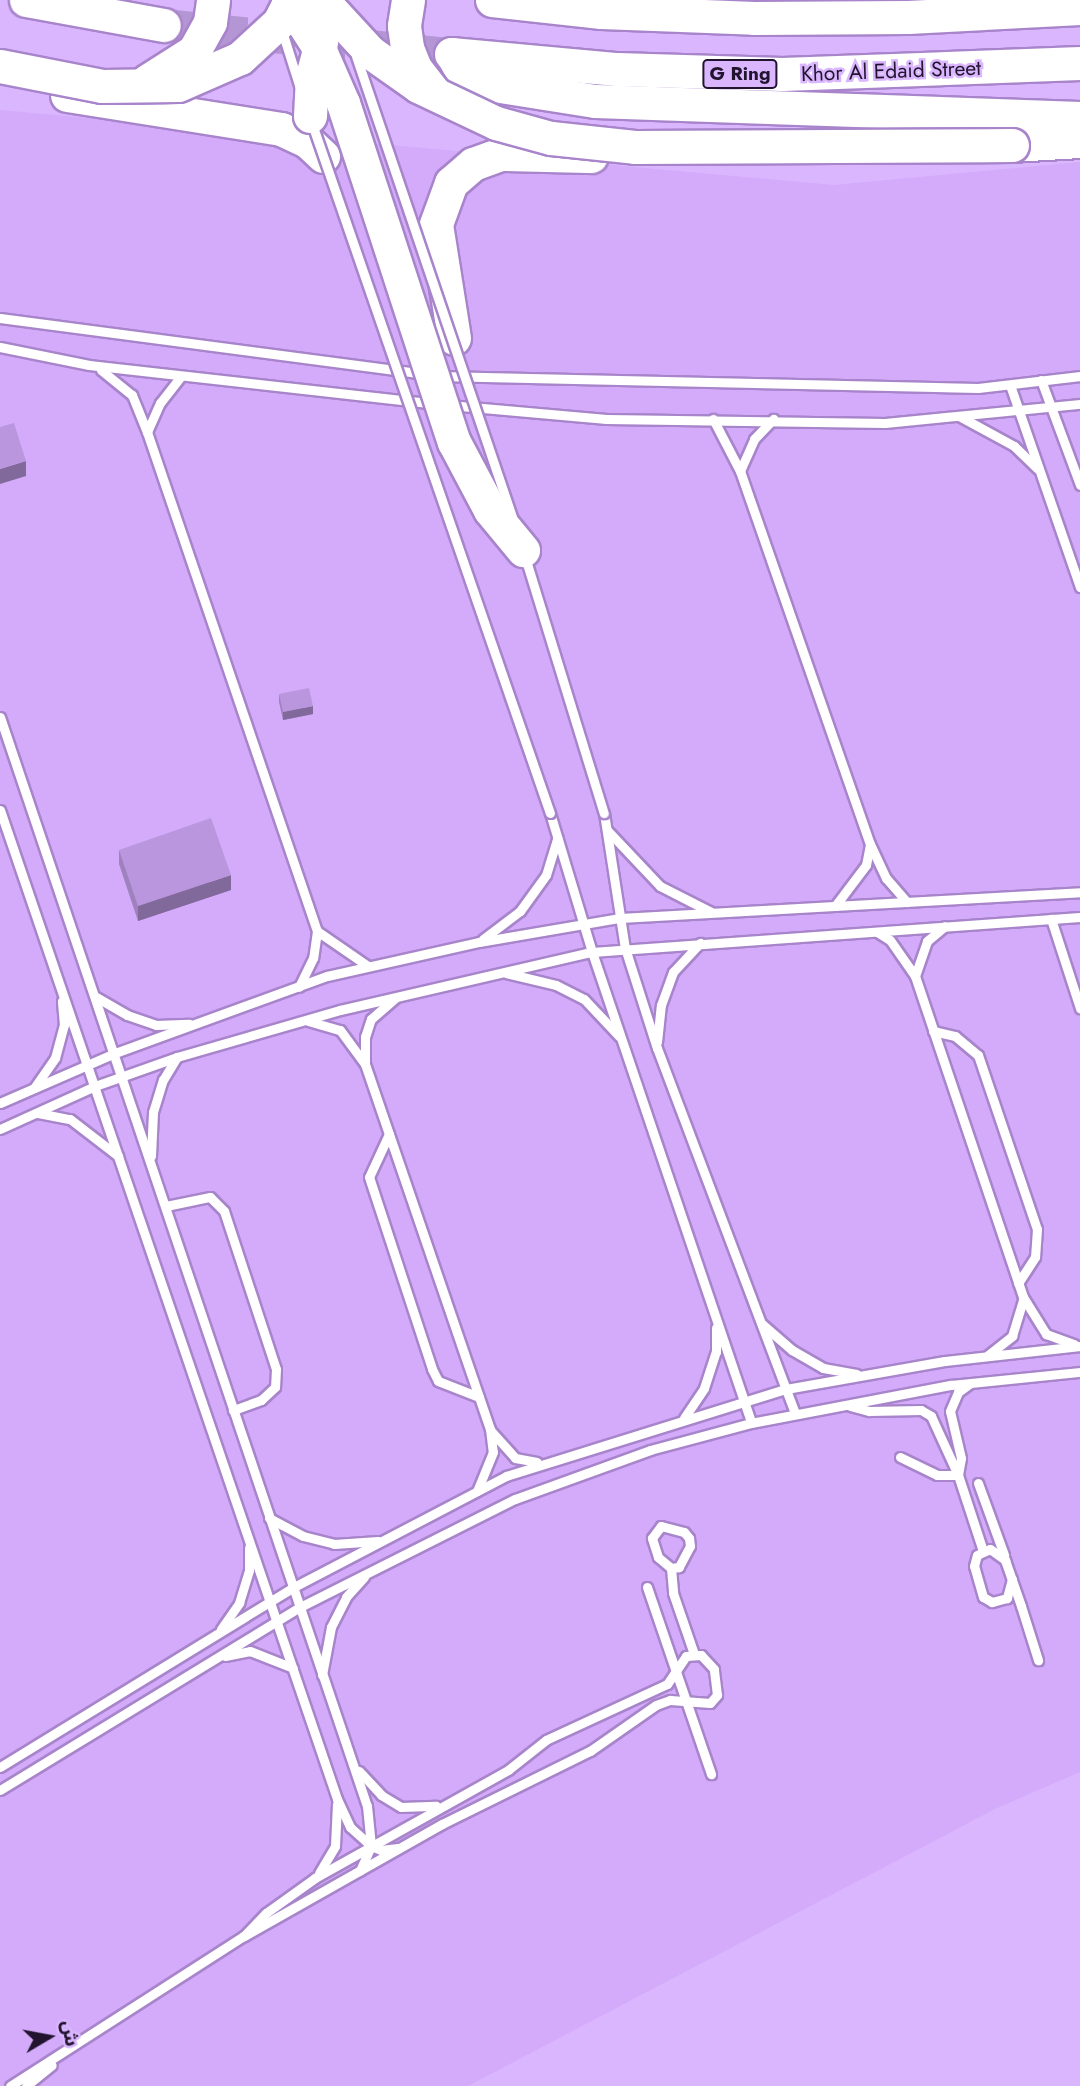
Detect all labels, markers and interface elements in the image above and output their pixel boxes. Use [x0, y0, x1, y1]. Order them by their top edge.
street label: Khor Al Edaid Street [800, 55, 982, 87]
road number: G Ring [702, 58, 778, 90]
north arrow [14, 2002, 84, 2072]
text: ش [55, 2018, 86, 2048]

